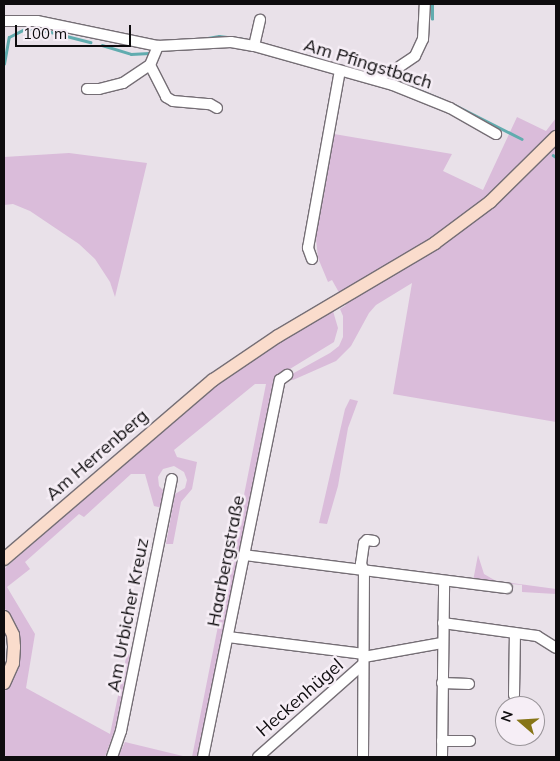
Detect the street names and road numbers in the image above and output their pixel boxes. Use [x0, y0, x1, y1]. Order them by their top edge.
street label: Am Pfingstbach [301, 34, 435, 94]
street label: Am Herrenberg [41, 405, 153, 505]
street label: Haarbergstraße [203, 493, 249, 629]
street label: Am Urbicher Kreuz [102, 536, 154, 694]
street label: Heckenhügel [252, 655, 348, 741]

